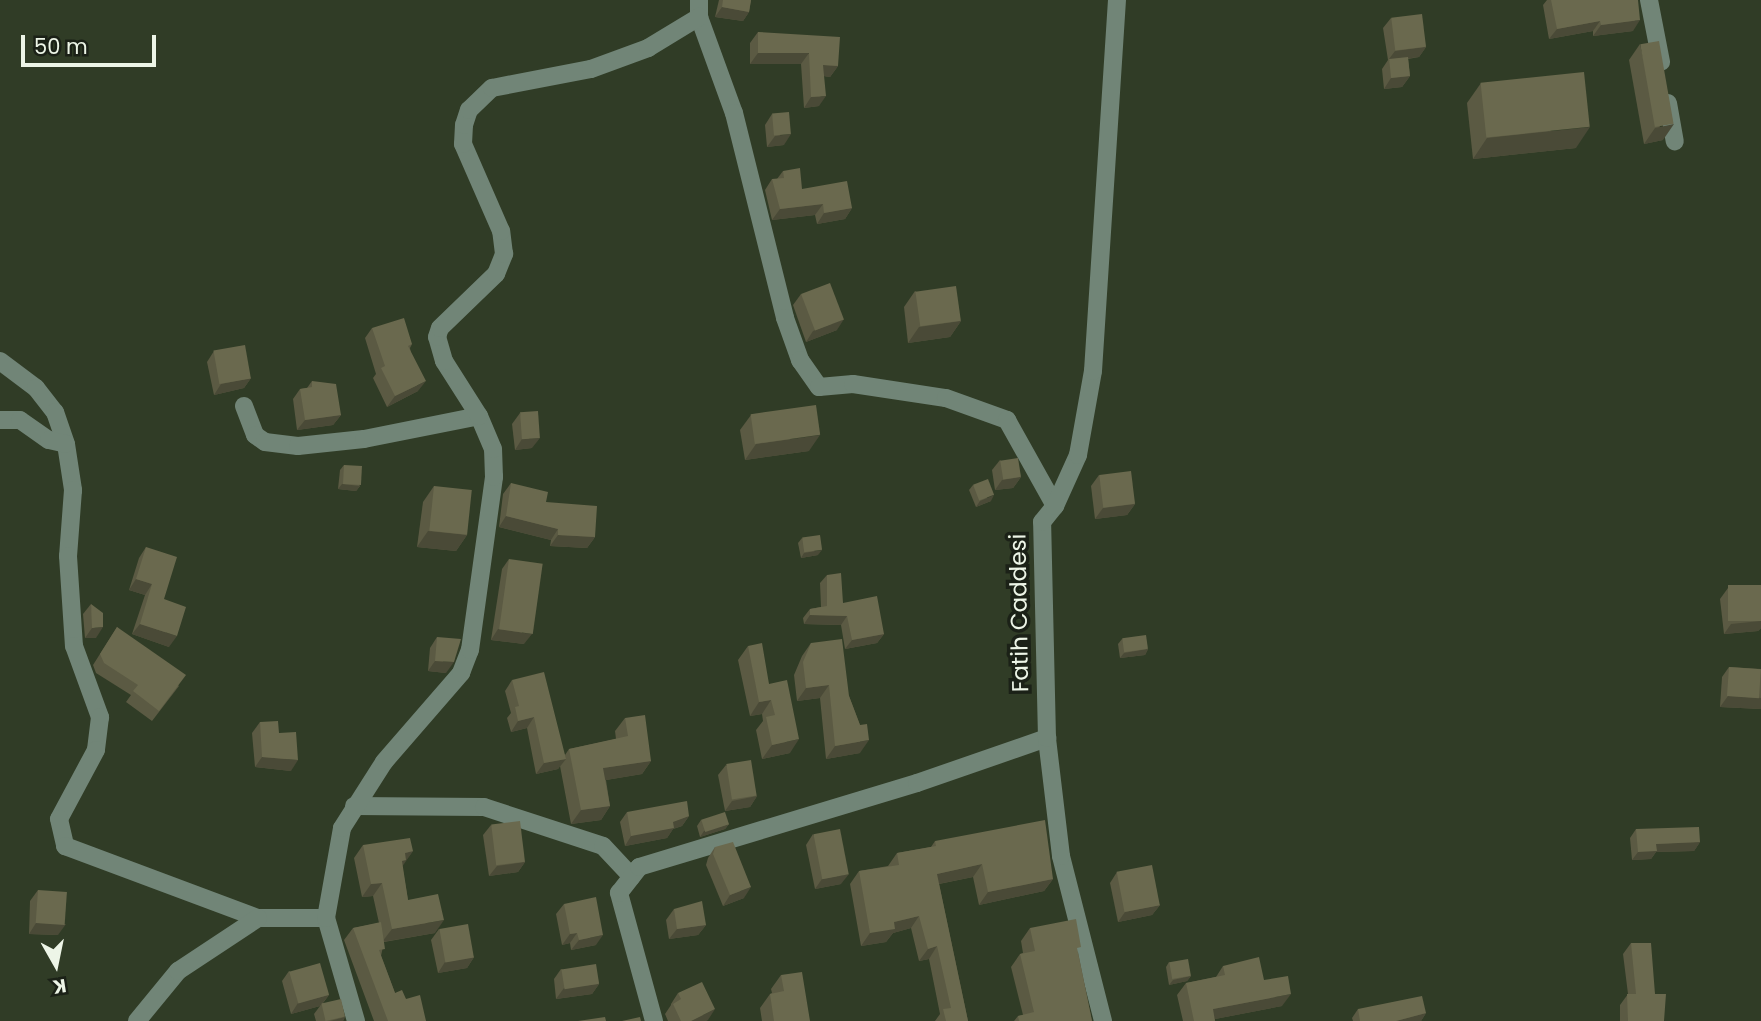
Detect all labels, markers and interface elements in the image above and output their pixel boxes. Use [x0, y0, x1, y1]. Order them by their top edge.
scale bar [24, 21, 159, 65]
text: 50 m [34, 32, 88, 61]
street label: Fatih Caddesi [1004, 534, 1034, 692]
north arrow [21, 930, 91, 1000]
text: K [51, 972, 68, 1001]

